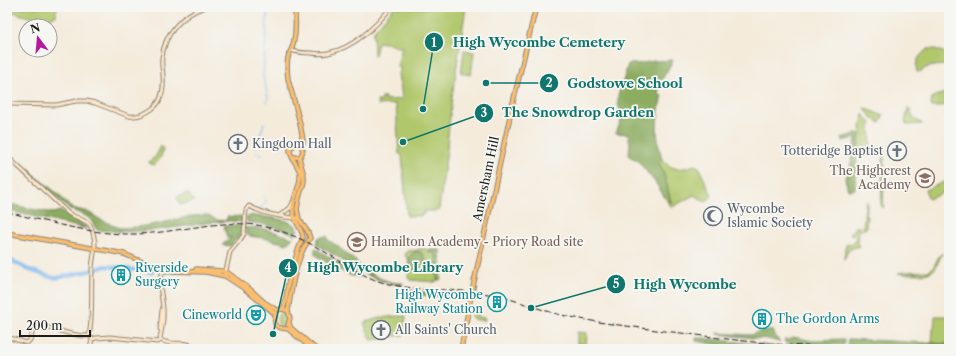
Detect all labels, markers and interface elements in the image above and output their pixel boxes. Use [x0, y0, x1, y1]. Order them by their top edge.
north arrow [18, 18, 58, 58]
text: N [29, 20, 42, 36]
callout: High Wycombe Cemetery [424, 30, 633, 55]
text: High Wycombe Cemetery [453, 34, 626, 50]
text: 1 [431, 35, 437, 50]
callout: Godstowe School [539, 71, 691, 96]
text: 2 [545, 75, 553, 90]
text: Godstowe School [567, 75, 683, 91]
callout: The Snowdrop Garden [474, 100, 662, 125]
text: The Snowdrop Garden [502, 104, 654, 120]
text: 3 [481, 105, 488, 120]
church icon: Kingdom Hall [227, 133, 249, 155]
street label: Amersham Hill [469, 135, 502, 224]
place label: Kingdom Hall [252, 136, 332, 151]
church icon: Totteridge Baptist [886, 140, 908, 162]
place label: Totteridge Baptist [781, 143, 884, 158]
place label: The Highcrest Academy [829, 163, 912, 192]
school or university icon: The Highcrest Academy [914, 167, 936, 189]
place label: Wycombe Islamic Society [726, 201, 813, 230]
mosque icon: Wycombe Islamic Society [702, 205, 724, 227]
school or university icon: Hamilton Academy - Priory Road site [346, 231, 368, 253]
place label: Hamilton Academy - Priory Road site [371, 234, 584, 249]
callout: High Wycombe Library [278, 255, 471, 280]
text: High Wycombe Library [307, 259, 464, 275]
place label: Riverside Surgery [135, 260, 188, 289]
text: 4 [284, 260, 292, 275]
building icon: Riverside Surgery [110, 264, 132, 286]
callout: High Wycombe [606, 271, 745, 296]
text: 5 [613, 276, 620, 291]
text: High Wycombe [634, 276, 737, 292]
place label: High Wycombe Railway Station [395, 287, 483, 316]
building icon: High Wycombe Railway Station [486, 291, 508, 313]
theatre icon: Cineworld [245, 304, 267, 326]
place label: Cineworld [182, 307, 243, 322]
building icon: The Gordon Arms [751, 308, 773, 330]
place label: The Gordon Arms [776, 311, 880, 326]
scale bar [20, 312, 90, 338]
text: 200 m [26, 318, 63, 333]
church icon: All Saints' Church [370, 319, 392, 341]
place label: All Saints' Church [394, 322, 497, 337]

